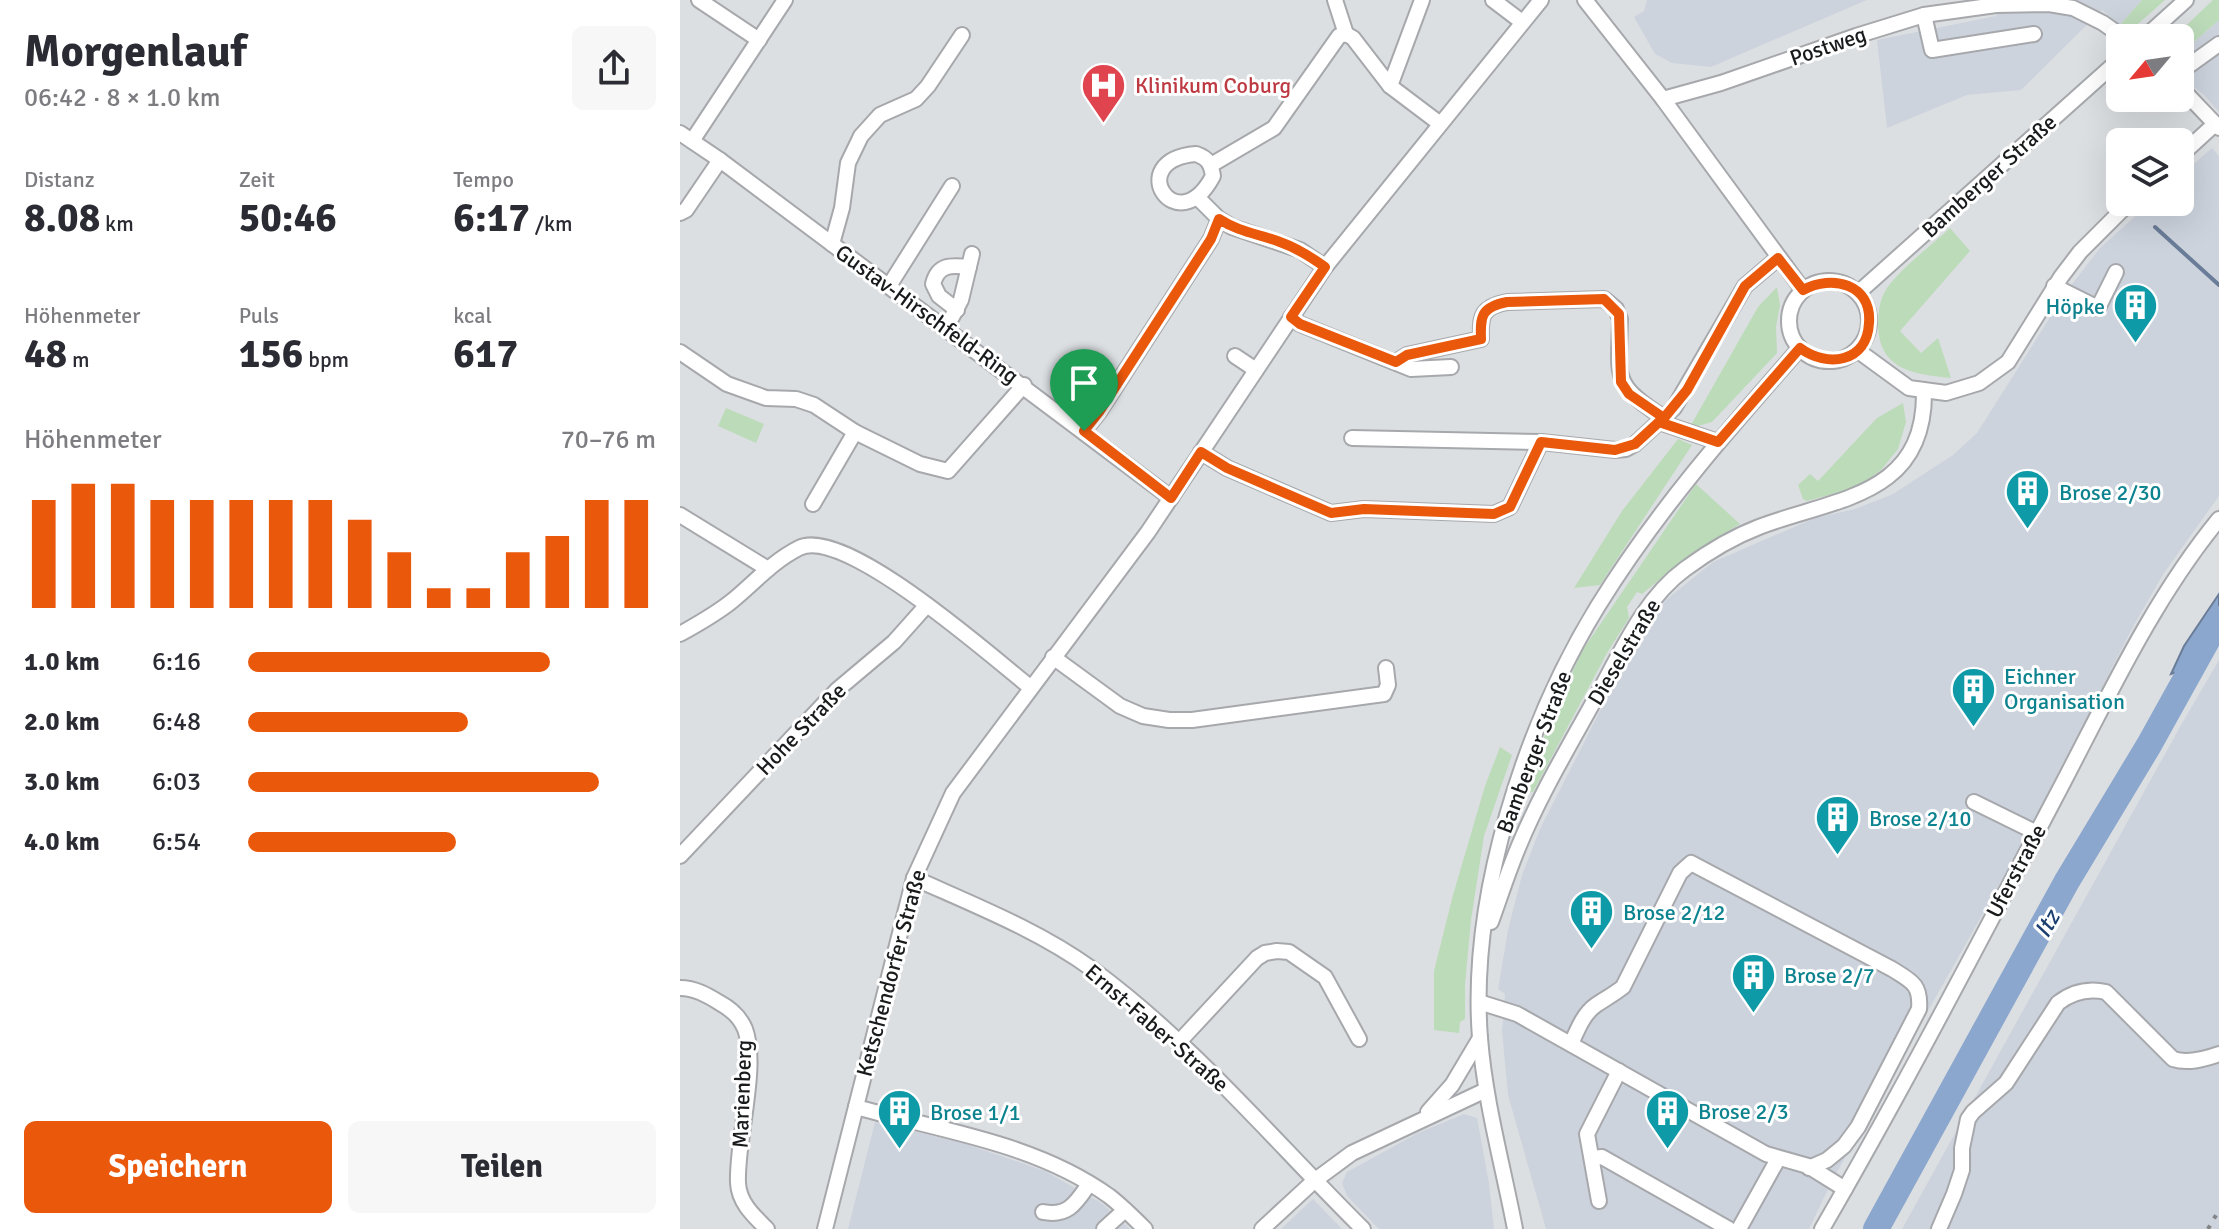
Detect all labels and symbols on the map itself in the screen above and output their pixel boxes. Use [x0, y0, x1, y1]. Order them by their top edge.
street label: Postweg [1786, 20, 1870, 72]
north arrow [2106, 24, 2194, 112]
hospital icon: Klinikum Coburg [1080, 61, 1128, 124]
place label: Klinikum Coburg [1135, 72, 1291, 99]
street label: Bamberger Straße [1916, 108, 2062, 244]
street label: Gustav-Hirschfeld-Ring [830, 239, 1024, 389]
building icon: Höpke [2112, 282, 2160, 345]
place label: Höpke [2045, 293, 2105, 320]
pin [1050, 349, 1118, 431]
building icon: Brose 2/30 [2004, 468, 2052, 531]
place label: Brose 2/30 [2059, 479, 2162, 506]
street label: Dieselstraße [1582, 594, 1666, 710]
place label: Eichner Organisation [2004, 663, 2125, 715]
building icon: Eichner Organisation [1949, 665, 1997, 728]
street label: Bamberger Straße [1491, 667, 1577, 837]
street label: Hohe Straße [750, 677, 852, 781]
building icon: Brose 2/10 [1814, 794, 1862, 857]
place label: Brose 2/10 [1869, 805, 1972, 832]
street label: Uferstraße [1980, 820, 2052, 922]
street label: Ketschendorfer Straße [850, 867, 932, 1079]
building icon: Brose 2/12 [1568, 888, 1616, 951]
place label: Brose 2/12 [1623, 899, 1726, 926]
water label: Itz [2027, 903, 2068, 943]
building icon: Brose 2/7 [1729, 951, 1777, 1014]
street label: Ernst-Faber-Straße [1080, 958, 1234, 1098]
place label: Brose 2/7 [1784, 962, 1875, 989]
street label: Marienberg [727, 1039, 757, 1149]
building icon: Brose 2/3 [1643, 1087, 1691, 1150]
building icon: Brose 1/1 [875, 1088, 923, 1151]
place label: Brose 2/3 [1698, 1098, 1789, 1125]
place label: Brose 1/1 [930, 1099, 1021, 1126]

